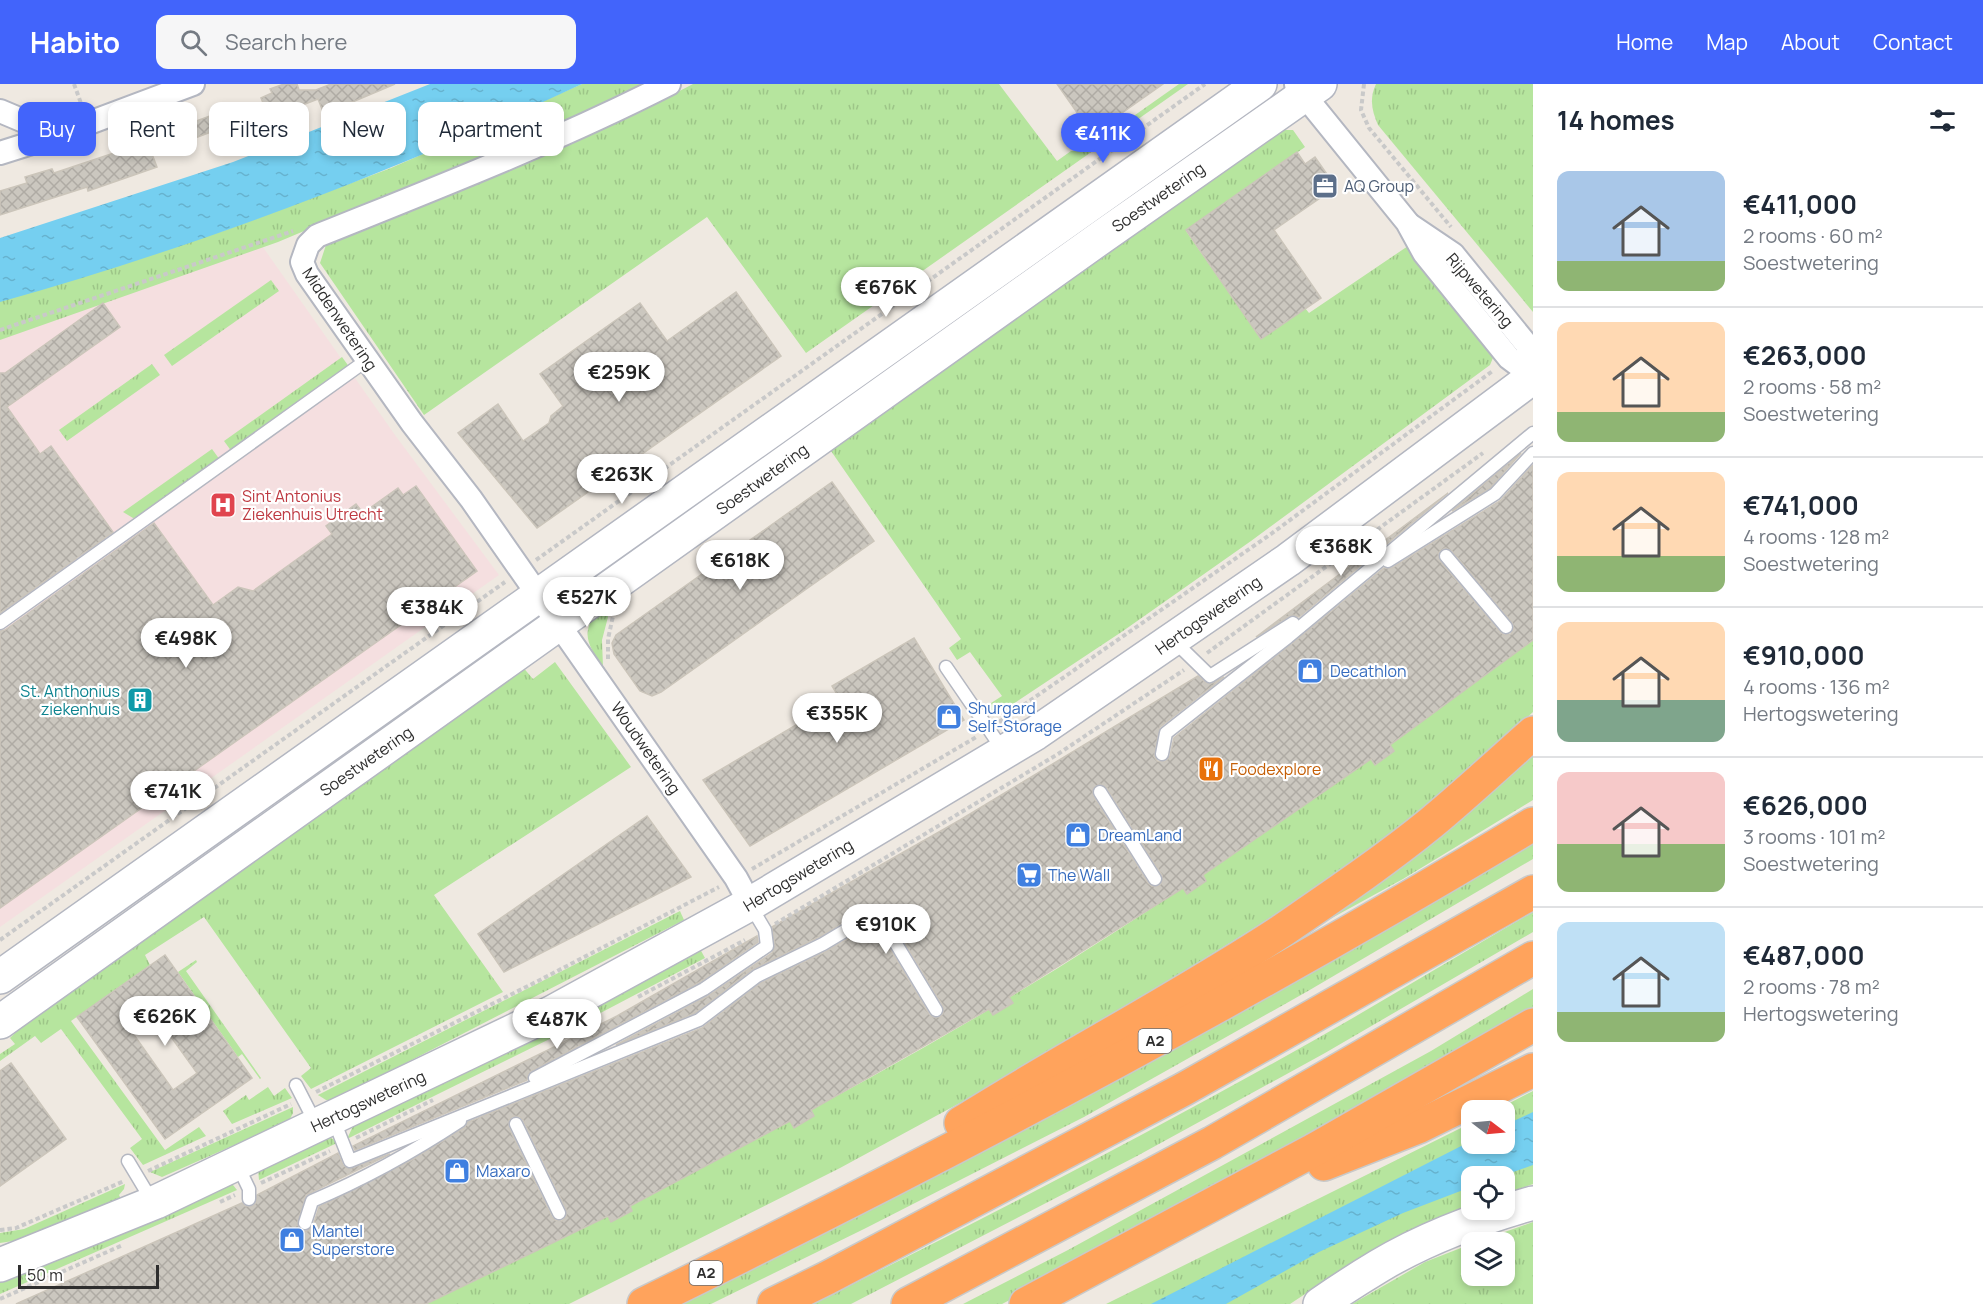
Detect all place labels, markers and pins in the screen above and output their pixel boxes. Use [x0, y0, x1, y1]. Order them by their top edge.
pin: €411K [1061, 113, 1145, 164]
office icon: AQ Group [1310, 171, 1340, 201]
place label: AQ Group [1344, 175, 1414, 197]
pin: €676K [844, 267, 928, 318]
pin: €259K [577, 352, 661, 403]
pin: €263K [580, 454, 664, 505]
place label: Sint Antonius Ziekenhuis Utrecht [242, 485, 383, 525]
hospital icon: Sint Antonius Ziekenhuis Utrecht [208, 490, 238, 520]
pin: €368K [1299, 526, 1383, 577]
pin: €618K [698, 540, 782, 591]
pin: €527K [545, 577, 629, 628]
pin: €384K [390, 587, 474, 638]
pin: €498K [144, 618, 228, 669]
shop icon: Decathlon [1295, 656, 1325, 686]
place label: Decathlon [1330, 660, 1406, 682]
place label: St. Anthonius ziekenhuis [20, 680, 120, 720]
building icon: St. Anthonius ziekenhuis [125, 685, 155, 715]
pin: €355K [795, 693, 879, 744]
place label: Shurgard Self-Storage [968, 697, 1062, 737]
shop icon: Shurgard Self-Storage [934, 702, 964, 732]
restaurant icon: Foodexplore [1196, 754, 1226, 784]
place label: Foodexplore [1230, 758, 1321, 780]
pin: €741K [131, 771, 215, 822]
shop icon: DreamLand [1063, 820, 1093, 850]
place label: DreamLand [1098, 824, 1182, 846]
supermarket icon: The Wall [1014, 860, 1044, 890]
place label: The Wall [1048, 864, 1110, 886]
pin: €910K [844, 904, 928, 955]
pin: €626K [123, 996, 207, 1047]
pin: €487K [515, 999, 599, 1050]
shop icon: Maxaro [442, 1156, 472, 1186]
place label: Maxaro [476, 1160, 530, 1182]
place label: Mantel Superstore [312, 1220, 395, 1260]
shop icon: Mantel Superstore [277, 1225, 307, 1255]

